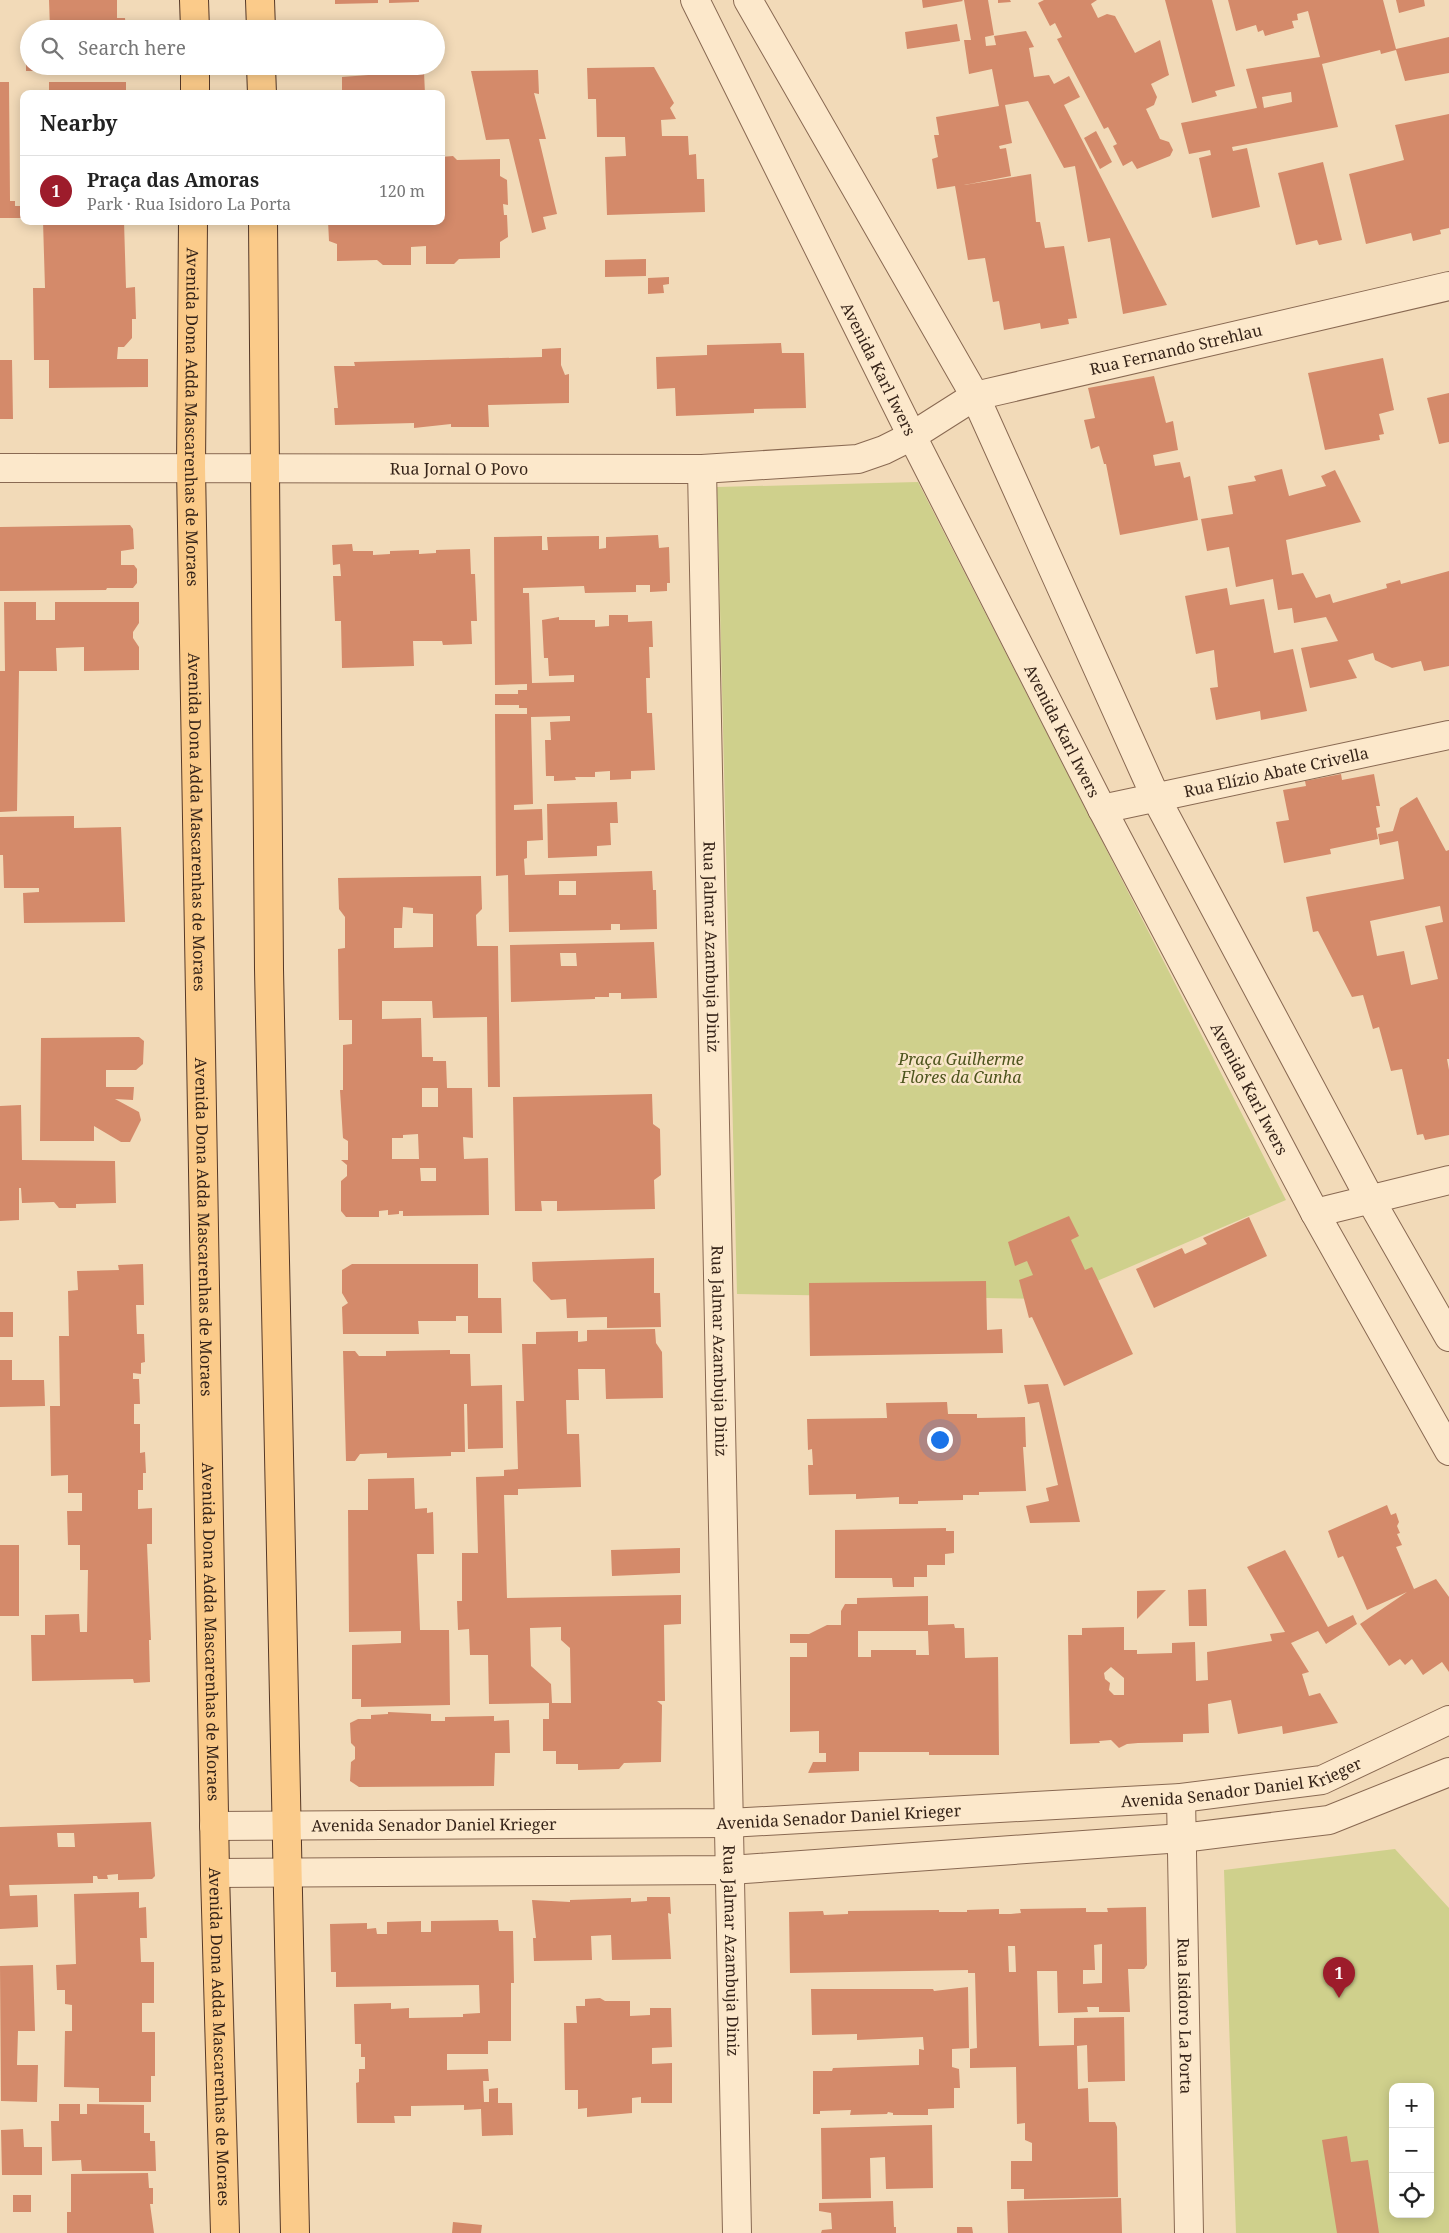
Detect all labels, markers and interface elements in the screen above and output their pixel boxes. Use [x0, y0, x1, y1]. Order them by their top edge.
search box [20, 20, 445, 75]
icon: search [38, 34, 66, 62]
text: Search here [78, 35, 186, 61]
text: Nearby [40, 109, 118, 137]
text: Praça das Amoras [87, 167, 259, 193]
text: 1 [51, 180, 61, 202]
text: 120 m [379, 180, 425, 202]
text: Park · Rua Isidoro La Porta [87, 193, 291, 215]
street label: Avenida Dona Adda Mascarenhas de Moraes [180, 248, 204, 587]
street label: Avenida Karl Iwers [836, 298, 921, 439]
street label: Rua Fernando Strehlau [1087, 319, 1264, 380]
street label: Rua Jornal O Povo [390, 458, 528, 480]
street label: Avenida Dona Adda Mascarenhas de Moraes [183, 652, 211, 992]
street label: Avenida Karl Iwers [1019, 661, 1105, 801]
street label: Rua Elízio Abate Crivella [1182, 741, 1371, 802]
street label: Rua Jalmar Azambuja Diniz [698, 841, 725, 1053]
street label: Avenida Karl Iwers [1206, 1019, 1293, 1159]
park label: Praça Guilherme Flores da Cunha [897, 1048, 1024, 1088]
street label: Avenida Dona Adda Mascarenhas de Moraes [190, 1057, 218, 1396]
street label: Rua Jalmar Azambuja Diniz [706, 1245, 733, 1457]
your location [927, 1427, 953, 1453]
street label: Avenida Dona Adda Mascarenhas de Moraes [197, 1462, 225, 1801]
street label: Avenida Senador Daniel Krieger [1120, 1752, 1366, 1812]
street label: Avenida Senador Daniel Krieger [716, 1799, 962, 1834]
street label: Avenida Senador Daniel Krieger [311, 1813, 557, 1836]
street label: Rua Jalmar Azambuja Diniz [718, 1845, 744, 2057]
street label: Avenida Dona Adda Mascarenhas de Moraes [204, 1867, 235, 2206]
street label: Rua Isidoro La Porta [1173, 1938, 1197, 2094]
pin: 1 [1323, 1957, 1355, 1998]
map controls [1389, 2083, 1434, 2218]
button: + [1389, 2083, 1434, 2128]
button: − [1389, 2128, 1434, 2173]
button: locate [1389, 2173, 1434, 2218]

